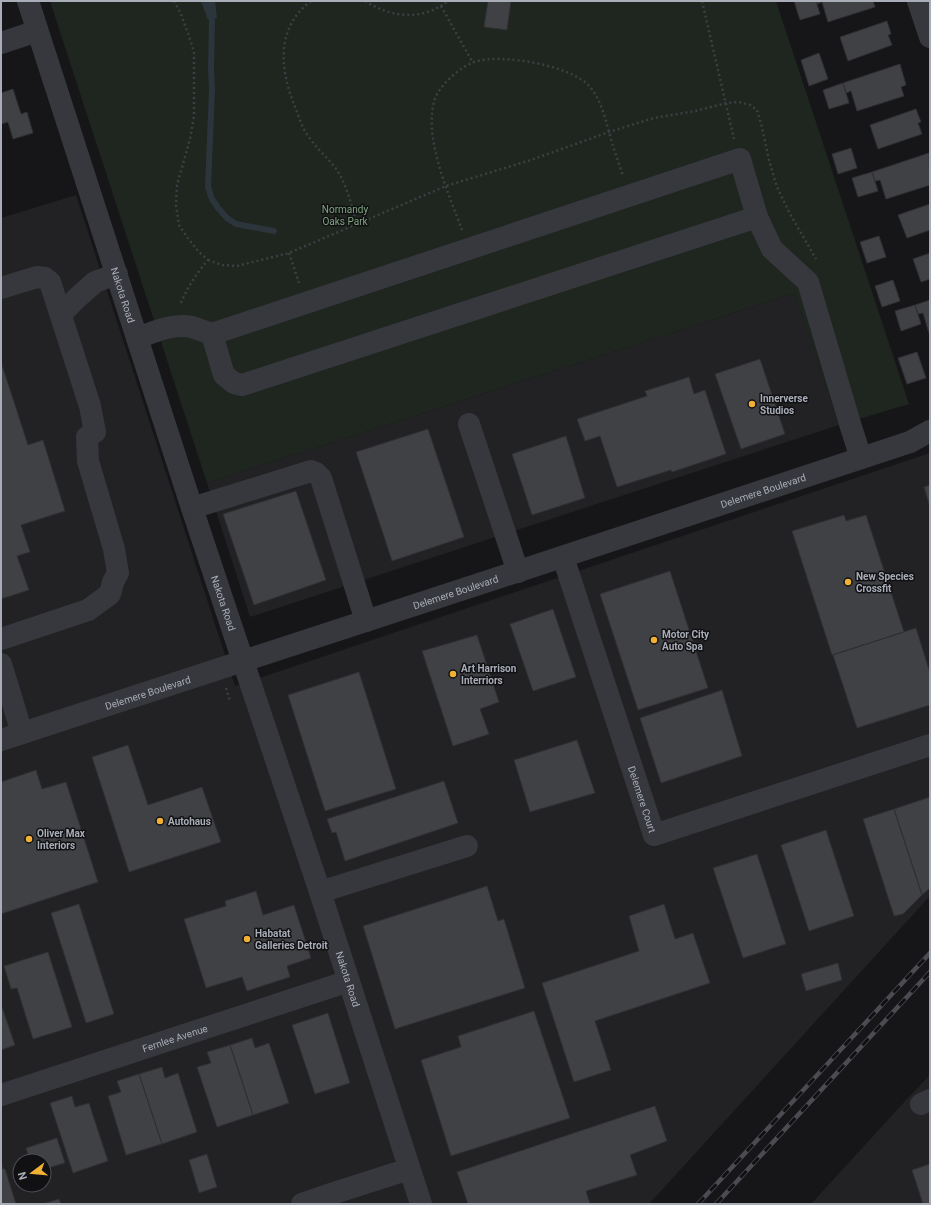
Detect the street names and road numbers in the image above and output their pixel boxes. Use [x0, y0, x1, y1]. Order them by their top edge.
street label: Nakota Road [109, 266, 137, 324]
street label: Delemere Boulevard [719, 471, 807, 510]
street label: Delemere Boulevard [411, 573, 500, 611]
street label: Nakota Road [209, 574, 238, 632]
street label: Delemere Boulevard [104, 674, 192, 712]
street label: Delemere Court [626, 765, 658, 834]
street label: Nakota Road [334, 950, 362, 1008]
street label: Fernlee Avenue [141, 1022, 209, 1054]

